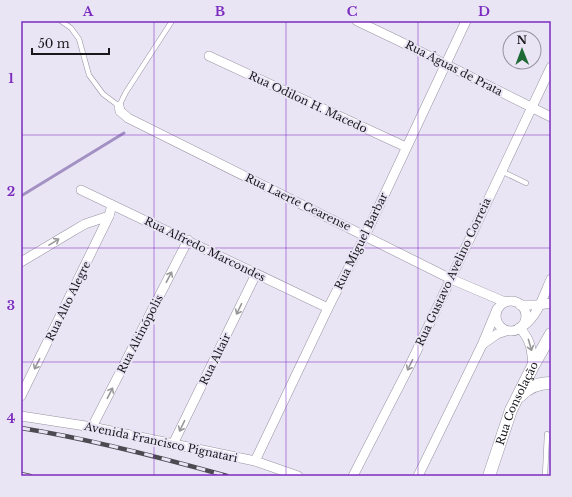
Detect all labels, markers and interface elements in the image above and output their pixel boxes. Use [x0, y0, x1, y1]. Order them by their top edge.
text: A [82, 3, 94, 20]
text: B [215, 3, 225, 20]
text: C [347, 3, 358, 20]
text: D [478, 3, 490, 20]
scale bar [32, 30, 109, 56]
north arrow [502, 30, 542, 70]
text: N [517, 33, 528, 47]
text: 50 m [38, 36, 70, 51]
street label: Rua Águas de Prata [403, 37, 506, 99]
street label: Rua Odilon H. Macedo [246, 68, 370, 136]
text: 1 [8, 70, 14, 87]
street label: Rua Laerte Cearense [243, 170, 353, 234]
text: 2 [7, 183, 15, 200]
street label: Rua Miguel Barbar [331, 190, 391, 292]
street label: Rua Gustavo Avelino Correia [412, 195, 494, 348]
street label: Rua Alfredo Marcondes [142, 214, 268, 284]
one-way arrow [48, 237, 60, 245]
street label: Rua Alto Alegre [43, 259, 93, 343]
one-way arrow [166, 271, 173, 283]
street label: Rua Altinópolis [114, 292, 166, 376]
text: 3 [7, 297, 15, 314]
one-way arrow [235, 302, 242, 314]
street label: Rua Altair [196, 330, 234, 387]
one-way arrow [527, 339, 534, 352]
one-way arrow [33, 358, 40, 370]
one-way arrow [406, 358, 413, 370]
street label: Rua Consolação [493, 359, 541, 447]
one-way arrow [107, 387, 114, 399]
text: 4 [7, 410, 16, 427]
street label: Avenida Francisco Pignatari [82, 419, 239, 465]
one-way arrow [178, 419, 185, 431]

